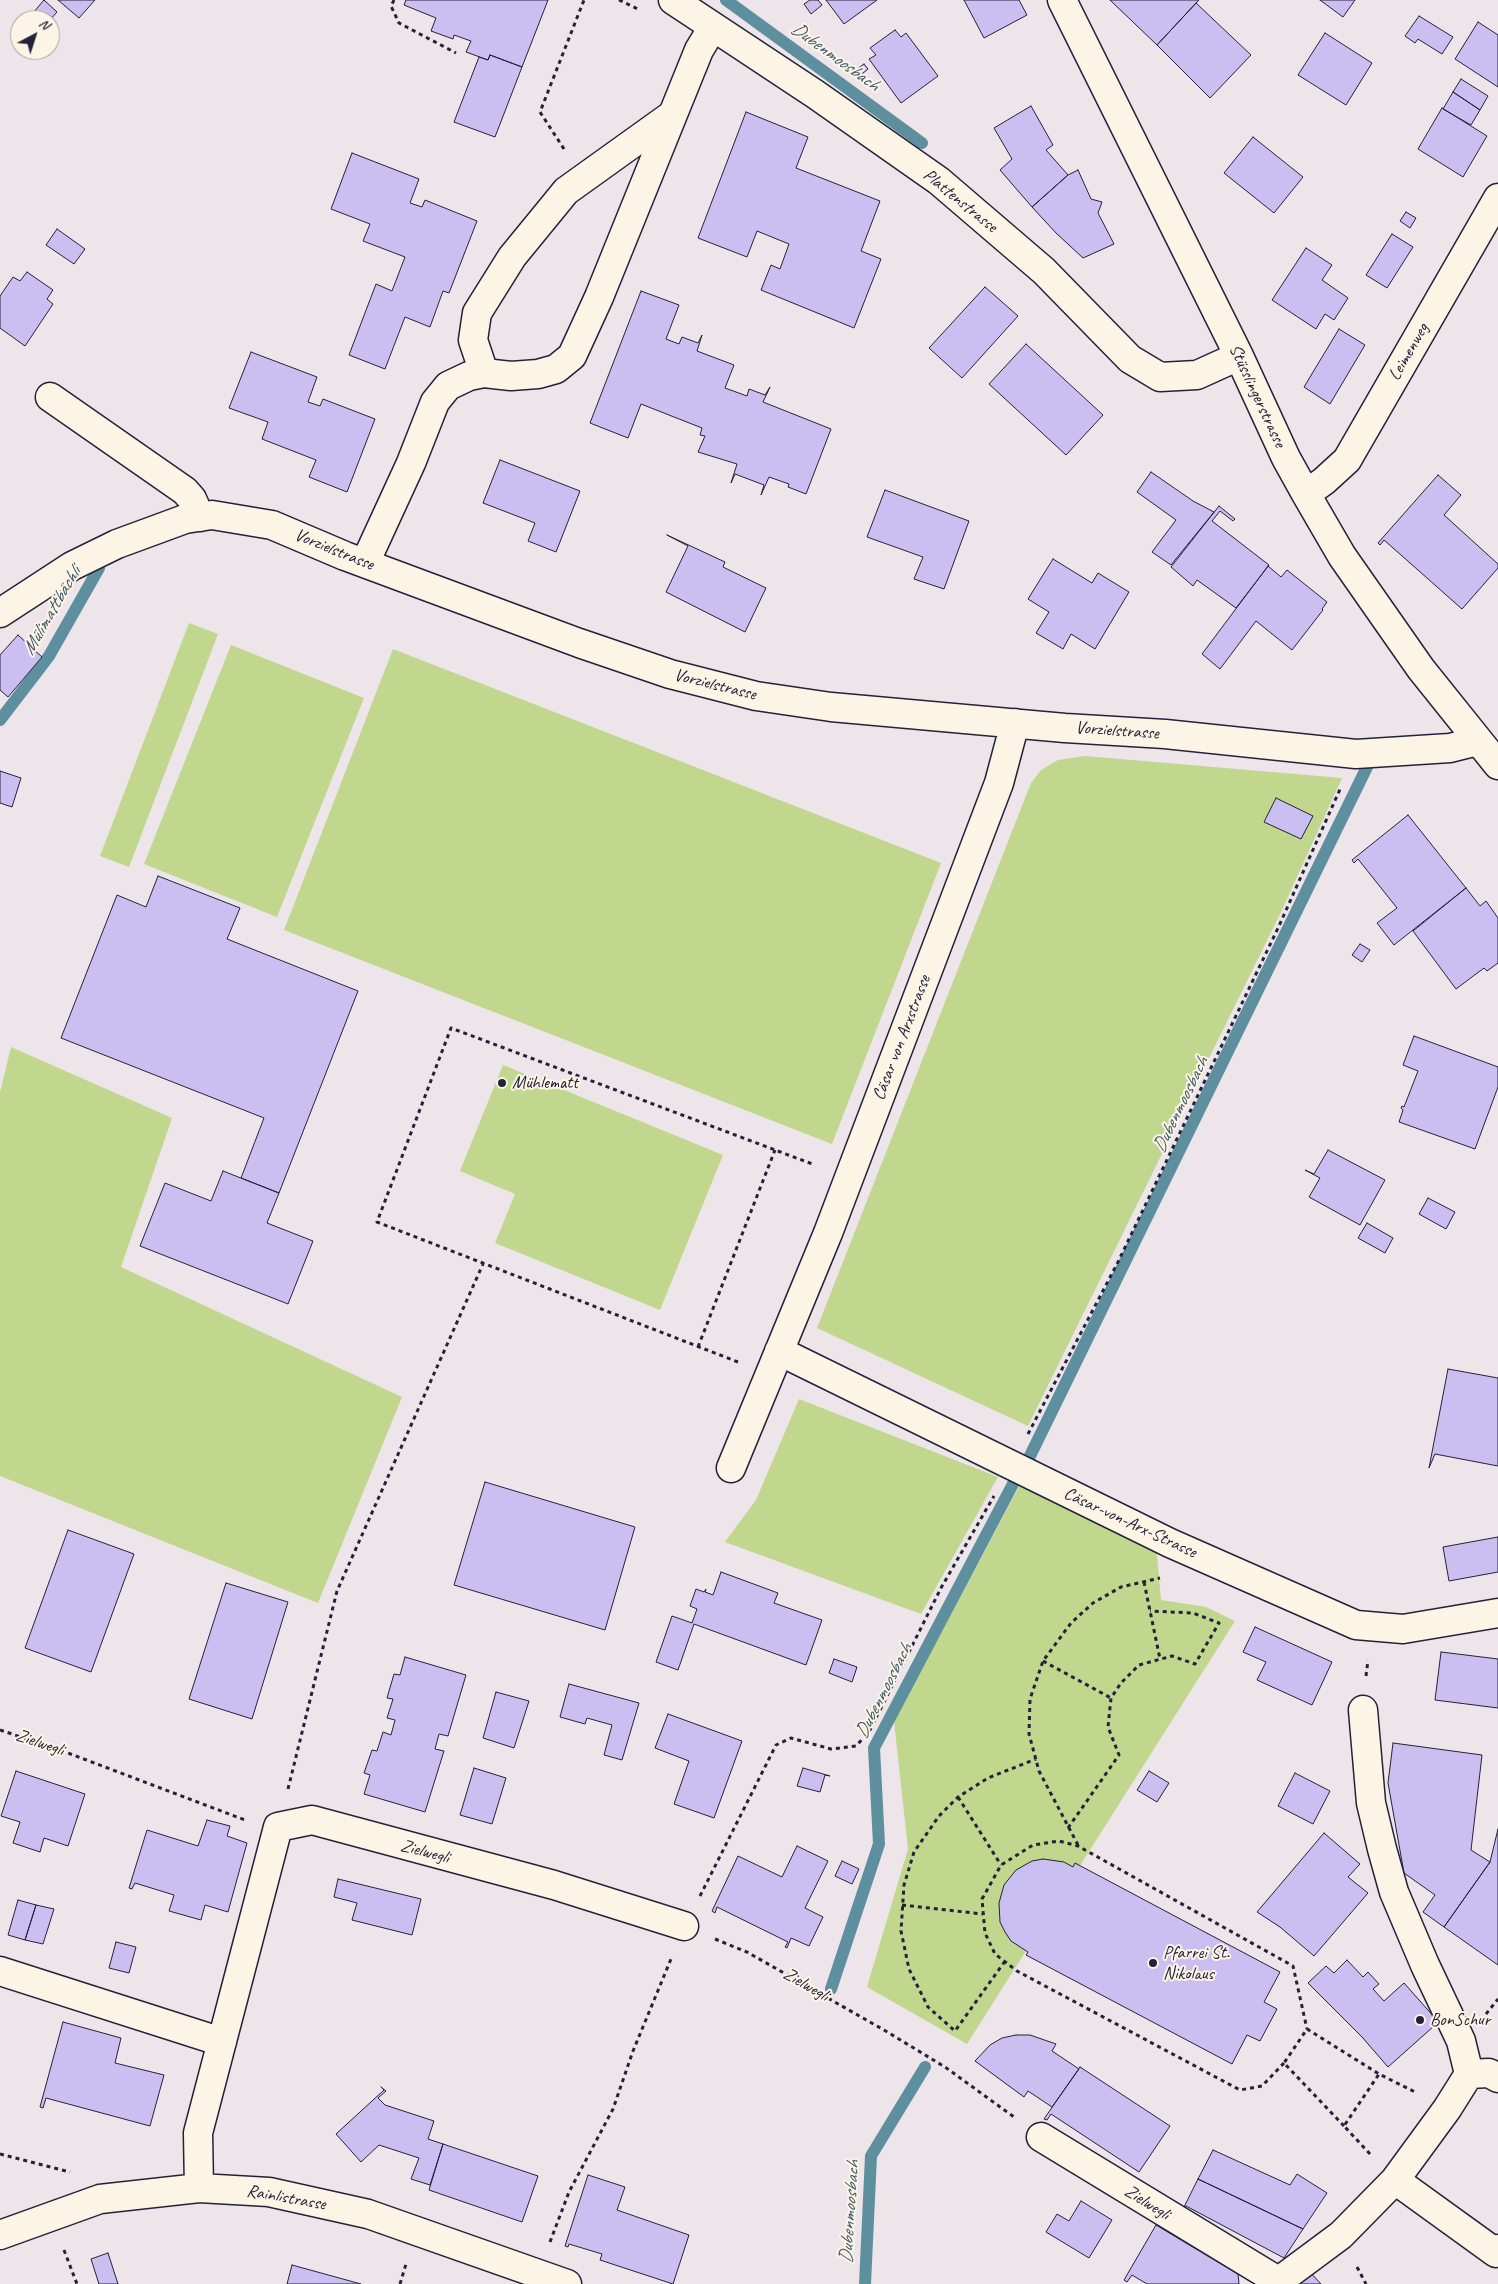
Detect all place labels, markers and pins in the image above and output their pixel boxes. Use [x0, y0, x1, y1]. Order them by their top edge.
place label: Mühlematt [512, 1072, 578, 1094]
marker: Mühlematt [496, 1077, 508, 1089]
place label: Pfarrei St. Nikolaus [1163, 1942, 1230, 1985]
marker: Pfarrei St. Nikolaus [1147, 1957, 1159, 1969]
place label: BonSchur [1430, 2009, 1490, 2031]
marker: BonSchur [1414, 2014, 1426, 2026]

